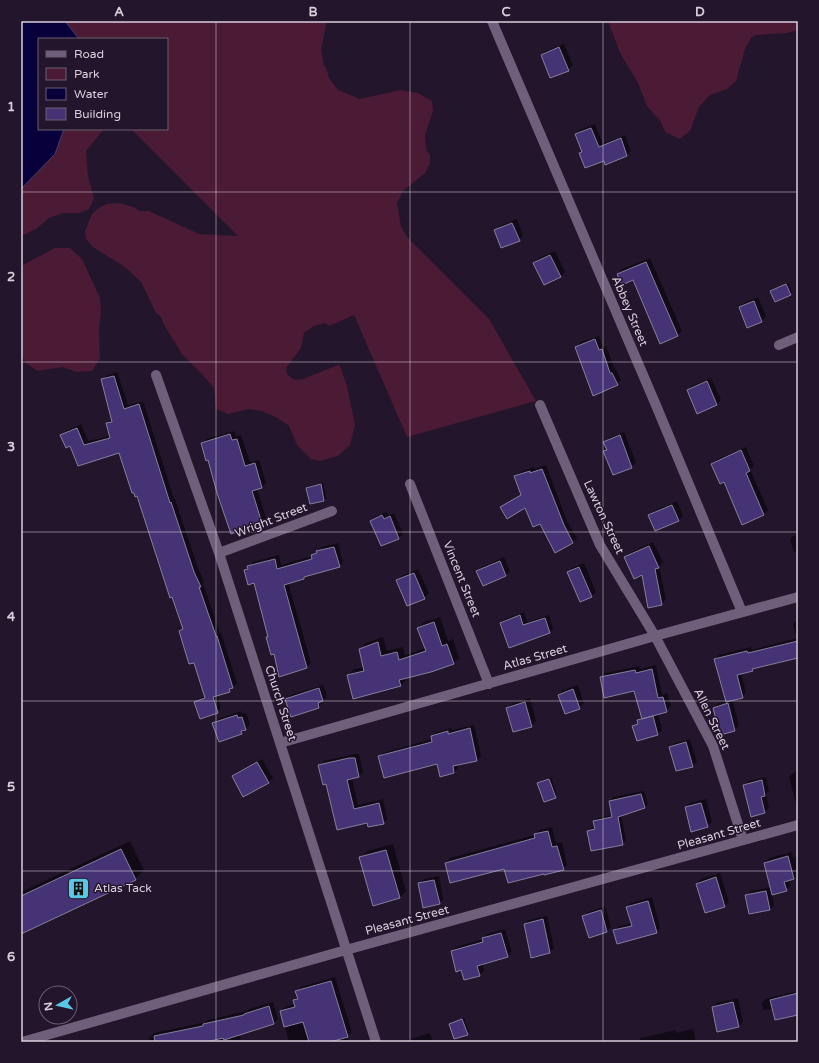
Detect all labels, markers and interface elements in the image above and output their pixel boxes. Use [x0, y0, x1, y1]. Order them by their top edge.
text: A [114, 4, 124, 20]
text: B [308, 4, 318, 20]
text: C [501, 4, 511, 20]
text: D [695, 4, 705, 20]
legend [38, 38, 168, 130]
text: Road [74, 47, 104, 61]
text: Park [74, 67, 100, 81]
text: Water [74, 87, 109, 101]
text: 1 [7, 99, 15, 115]
text: Building [74, 107, 121, 121]
text: 2 [7, 269, 15, 285]
street label: Abbey Street [609, 274, 651, 348]
text: 3 [7, 439, 15, 455]
street label: Lawton Street [581, 478, 627, 557]
street label: Wright Street [233, 500, 310, 540]
street label: Vincent Street [440, 539, 484, 619]
text: 4 [7, 609, 16, 625]
street label: Atlas Street [501, 641, 569, 673]
street label: Church Street [262, 664, 300, 743]
street label: Allen Street [691, 686, 733, 752]
text: 5 [7, 779, 15, 795]
street label: Pleasant Street [676, 815, 763, 853]
building icon: Atlas Tack [65, 875, 91, 901]
place label: Atlas Tack [94, 881, 152, 895]
street label: Pleasant Street [364, 902, 451, 938]
text: 6 [7, 949, 15, 965]
north arrow [38, 985, 78, 1025]
text: N [42, 1001, 56, 1012]

